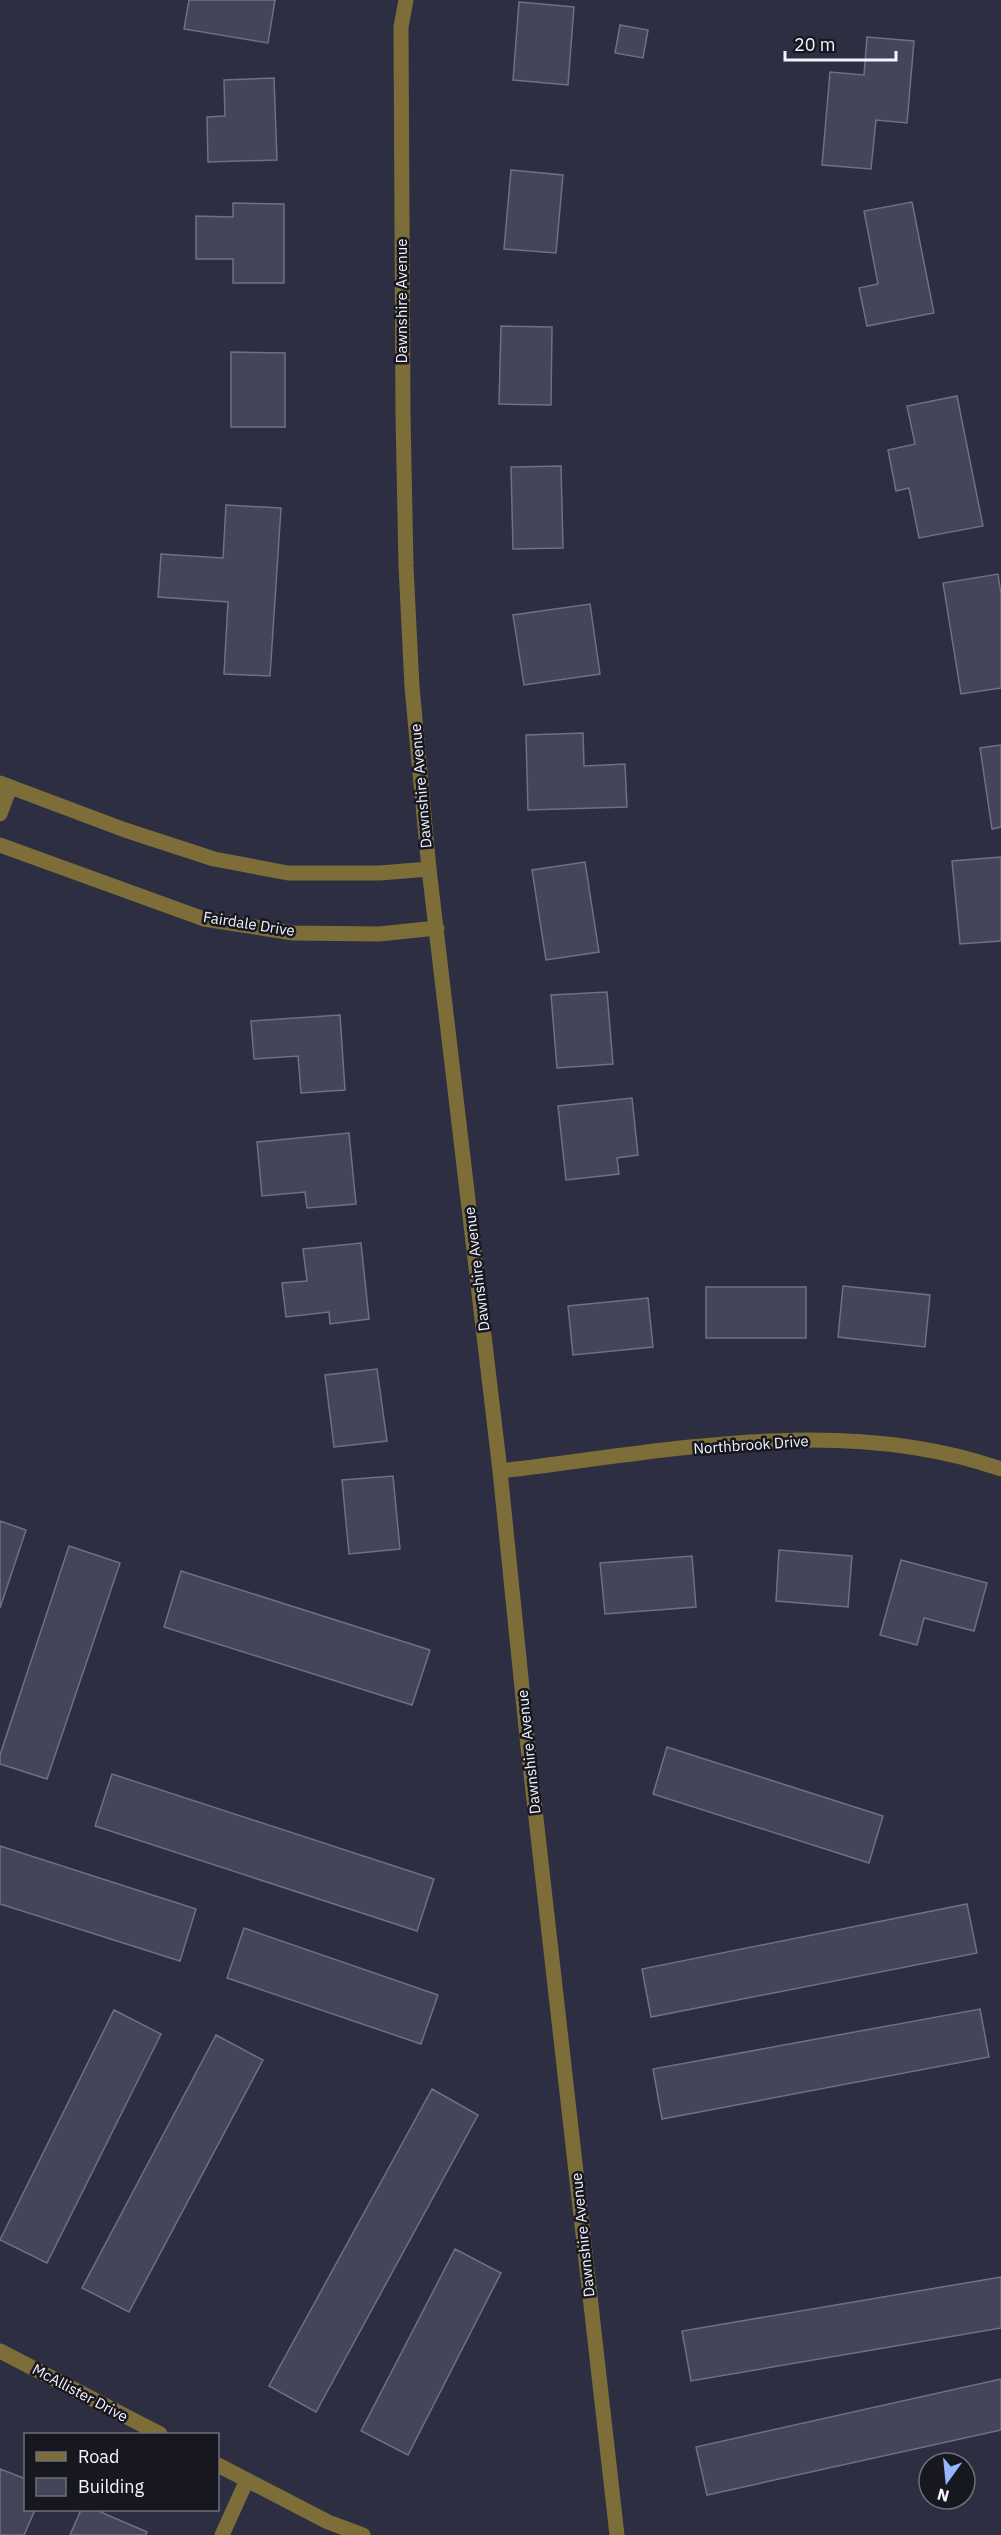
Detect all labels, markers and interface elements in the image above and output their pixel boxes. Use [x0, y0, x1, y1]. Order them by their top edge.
scale bar [785, 24, 896, 62]
text: 20 m [794, 33, 836, 56]
street label: Dawnshire Avenue [392, 239, 411, 363]
street label: Dawnshire Avenue [406, 723, 435, 849]
street label: Fairdale Drive [202, 907, 296, 940]
street label: Dawnshire Avenue [459, 1206, 494, 1332]
street label: Northbrook Drive [693, 1431, 809, 1458]
street label: Dawnshire Avenue [513, 1689, 544, 1815]
street label: Dawnshire Avenue [567, 2172, 598, 2298]
street label: McAllister Drive [29, 2359, 131, 2426]
legend [24, 2433, 219, 2511]
text: Road [78, 2445, 119, 2468]
north arrow [917, 2451, 977, 2511]
text: Building [78, 2475, 145, 2498]
text: N [935, 2484, 951, 2507]

